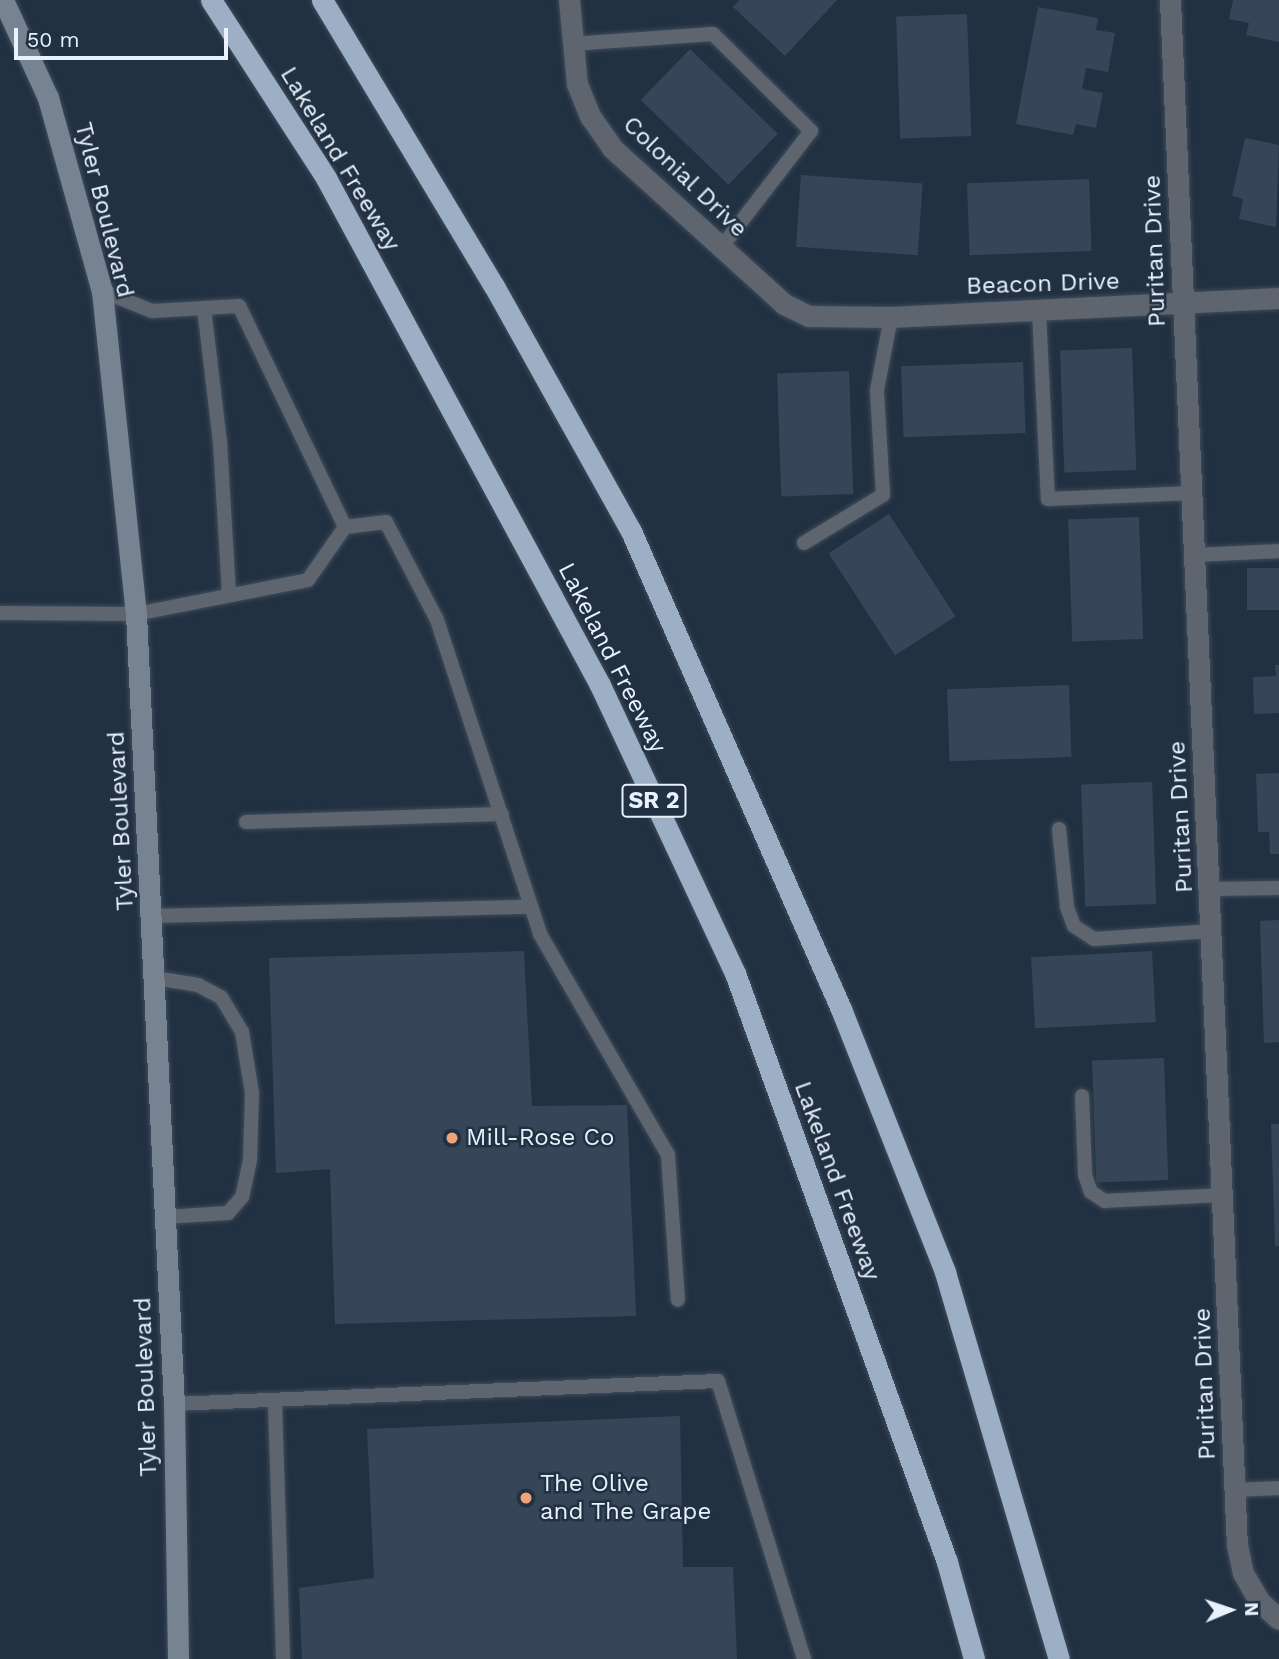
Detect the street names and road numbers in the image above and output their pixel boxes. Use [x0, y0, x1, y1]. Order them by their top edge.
street label: Lakeland Freeway [274, 62, 406, 256]
street label: Colonial Drive [616, 110, 754, 244]
street label: Tyler Boulevard [68, 119, 140, 301]
street label: Puritan Drive [1138, 175, 1172, 327]
street label: Beacon Drive [966, 267, 1120, 301]
street label: Lakeland Freeway [552, 558, 672, 758]
street label: Tyler Boulevard [102, 730, 140, 912]
street label: Puritan Drive [1163, 740, 1199, 894]
road number: SR 2 [621, 782, 687, 820]
street label: Lakeland Freeway [788, 1078, 886, 1284]
street label: Tyler Boulevard [128, 1297, 164, 1477]
street label: Puritan Drive [1188, 1308, 1222, 1460]

